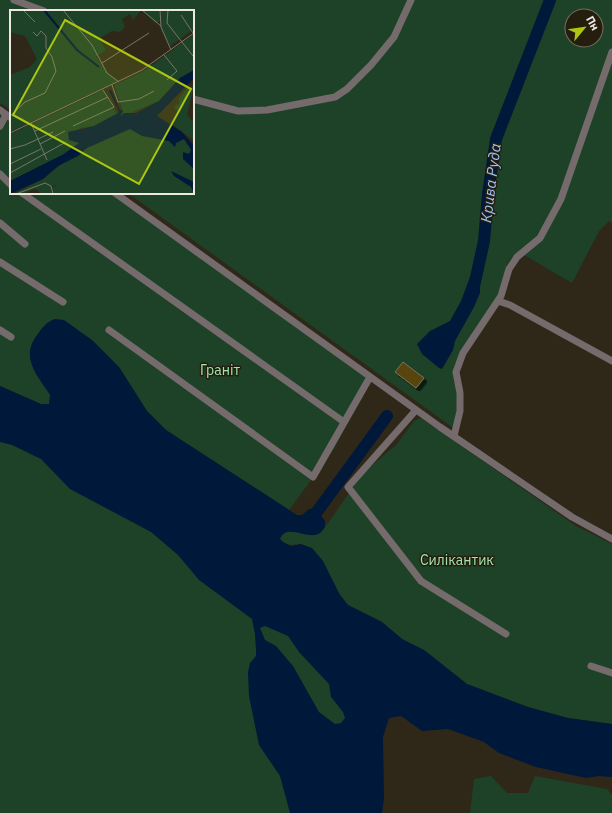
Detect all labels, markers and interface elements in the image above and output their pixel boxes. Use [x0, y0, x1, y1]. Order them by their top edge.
north arrow [564, 8, 604, 48]
inset map [10, 10, 194, 194]
text: Пн [583, 13, 602, 33]
water label: Крива Руда [476, 142, 505, 224]
park label: Граніт [200, 361, 240, 379]
park label: Силікантик [420, 551, 494, 569]

